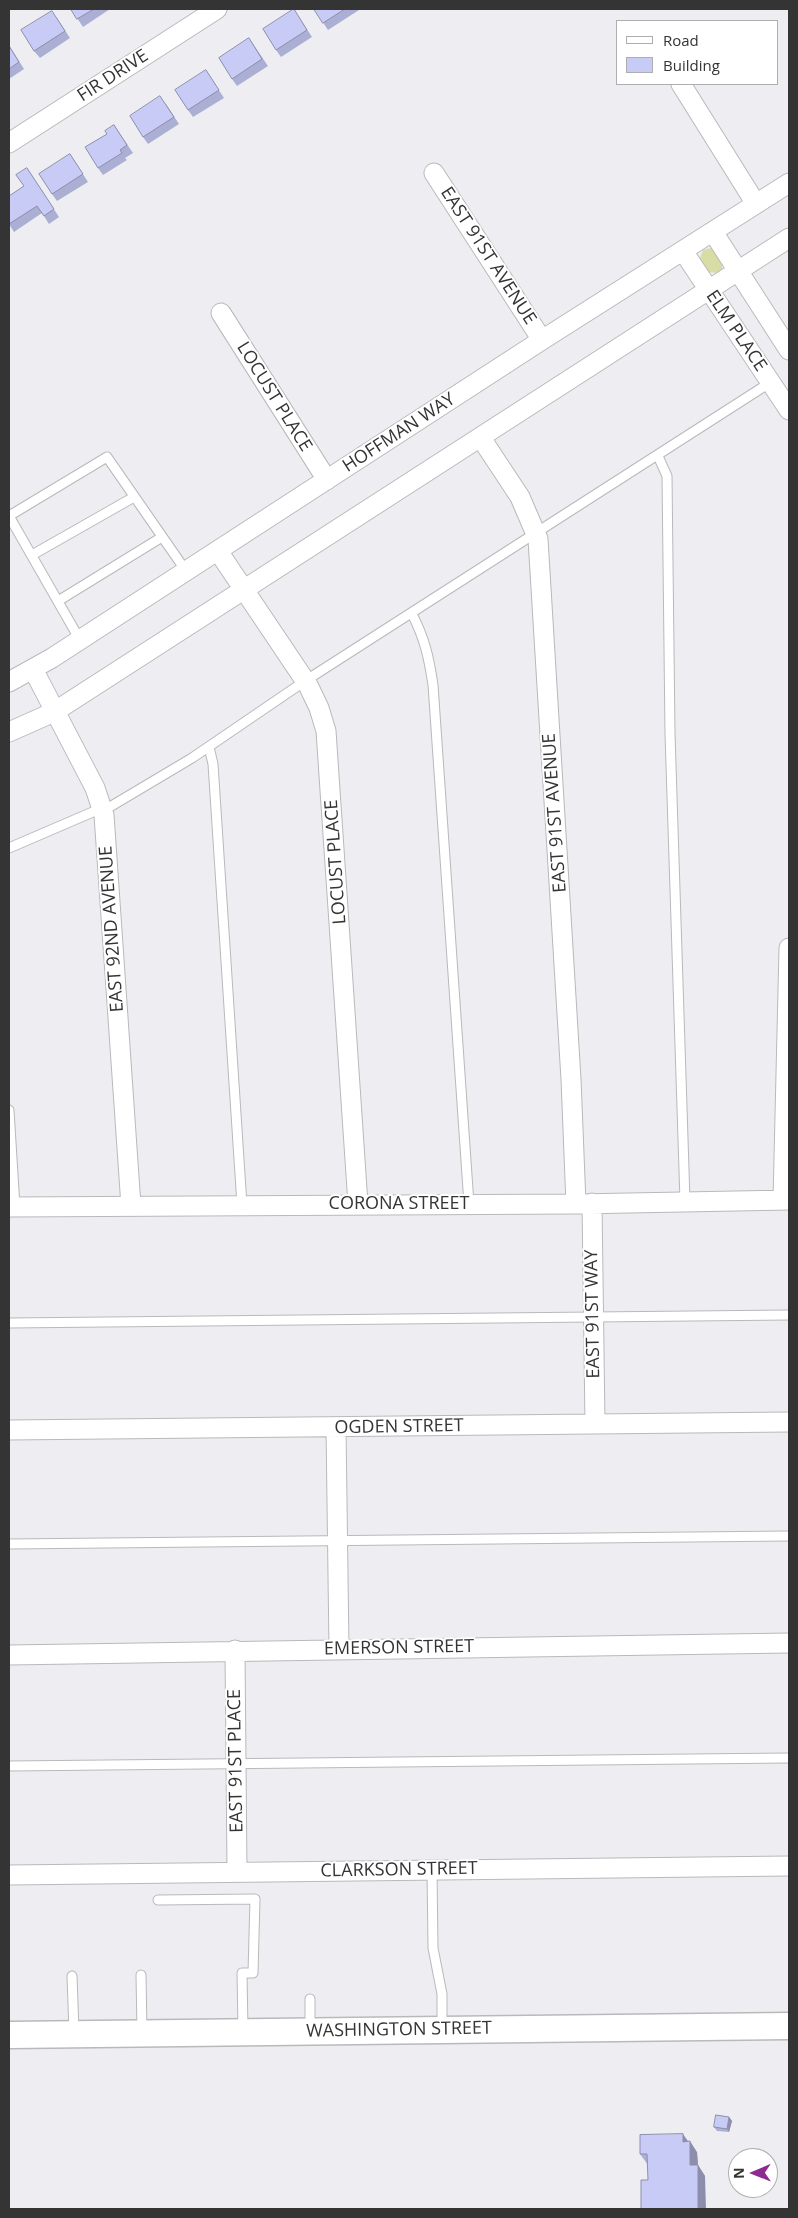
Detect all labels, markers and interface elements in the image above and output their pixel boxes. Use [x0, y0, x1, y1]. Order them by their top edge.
legend [616, 20, 778, 85]
text: Road [663, 30, 699, 50]
street label: FIR DRIVE [74, 45, 152, 107]
text: Building [663, 55, 720, 75]
street label: EAST 91ST AVENUE [435, 183, 541, 329]
street label: ELM PLACE [701, 286, 771, 376]
street label: LOCUST PLACE [232, 338, 316, 456]
street label: HOFFMAN WAY [339, 389, 459, 477]
street label: EAST 91ST AVENUE [539, 733, 571, 893]
street label: LOCUST PLACE [321, 799, 351, 925]
street label: EAST 92ND AVENUE [95, 845, 129, 1013]
street label: CORONA STREET [329, 1193, 469, 1215]
street label: EAST 91ST WAY [581, 1249, 605, 1379]
street label: OGDEN STREET [334, 1415, 464, 1439]
street label: EMERSON STREET [324, 1636, 474, 1660]
street label: EAST 91ST PLACE [224, 1689, 248, 1833]
street label: CLARKSON STREET [320, 1858, 478, 1882]
street label: WASHINGTON STREET [306, 2018, 492, 2042]
north arrow [728, 2148, 778, 2198]
text: N [729, 2167, 748, 2179]

